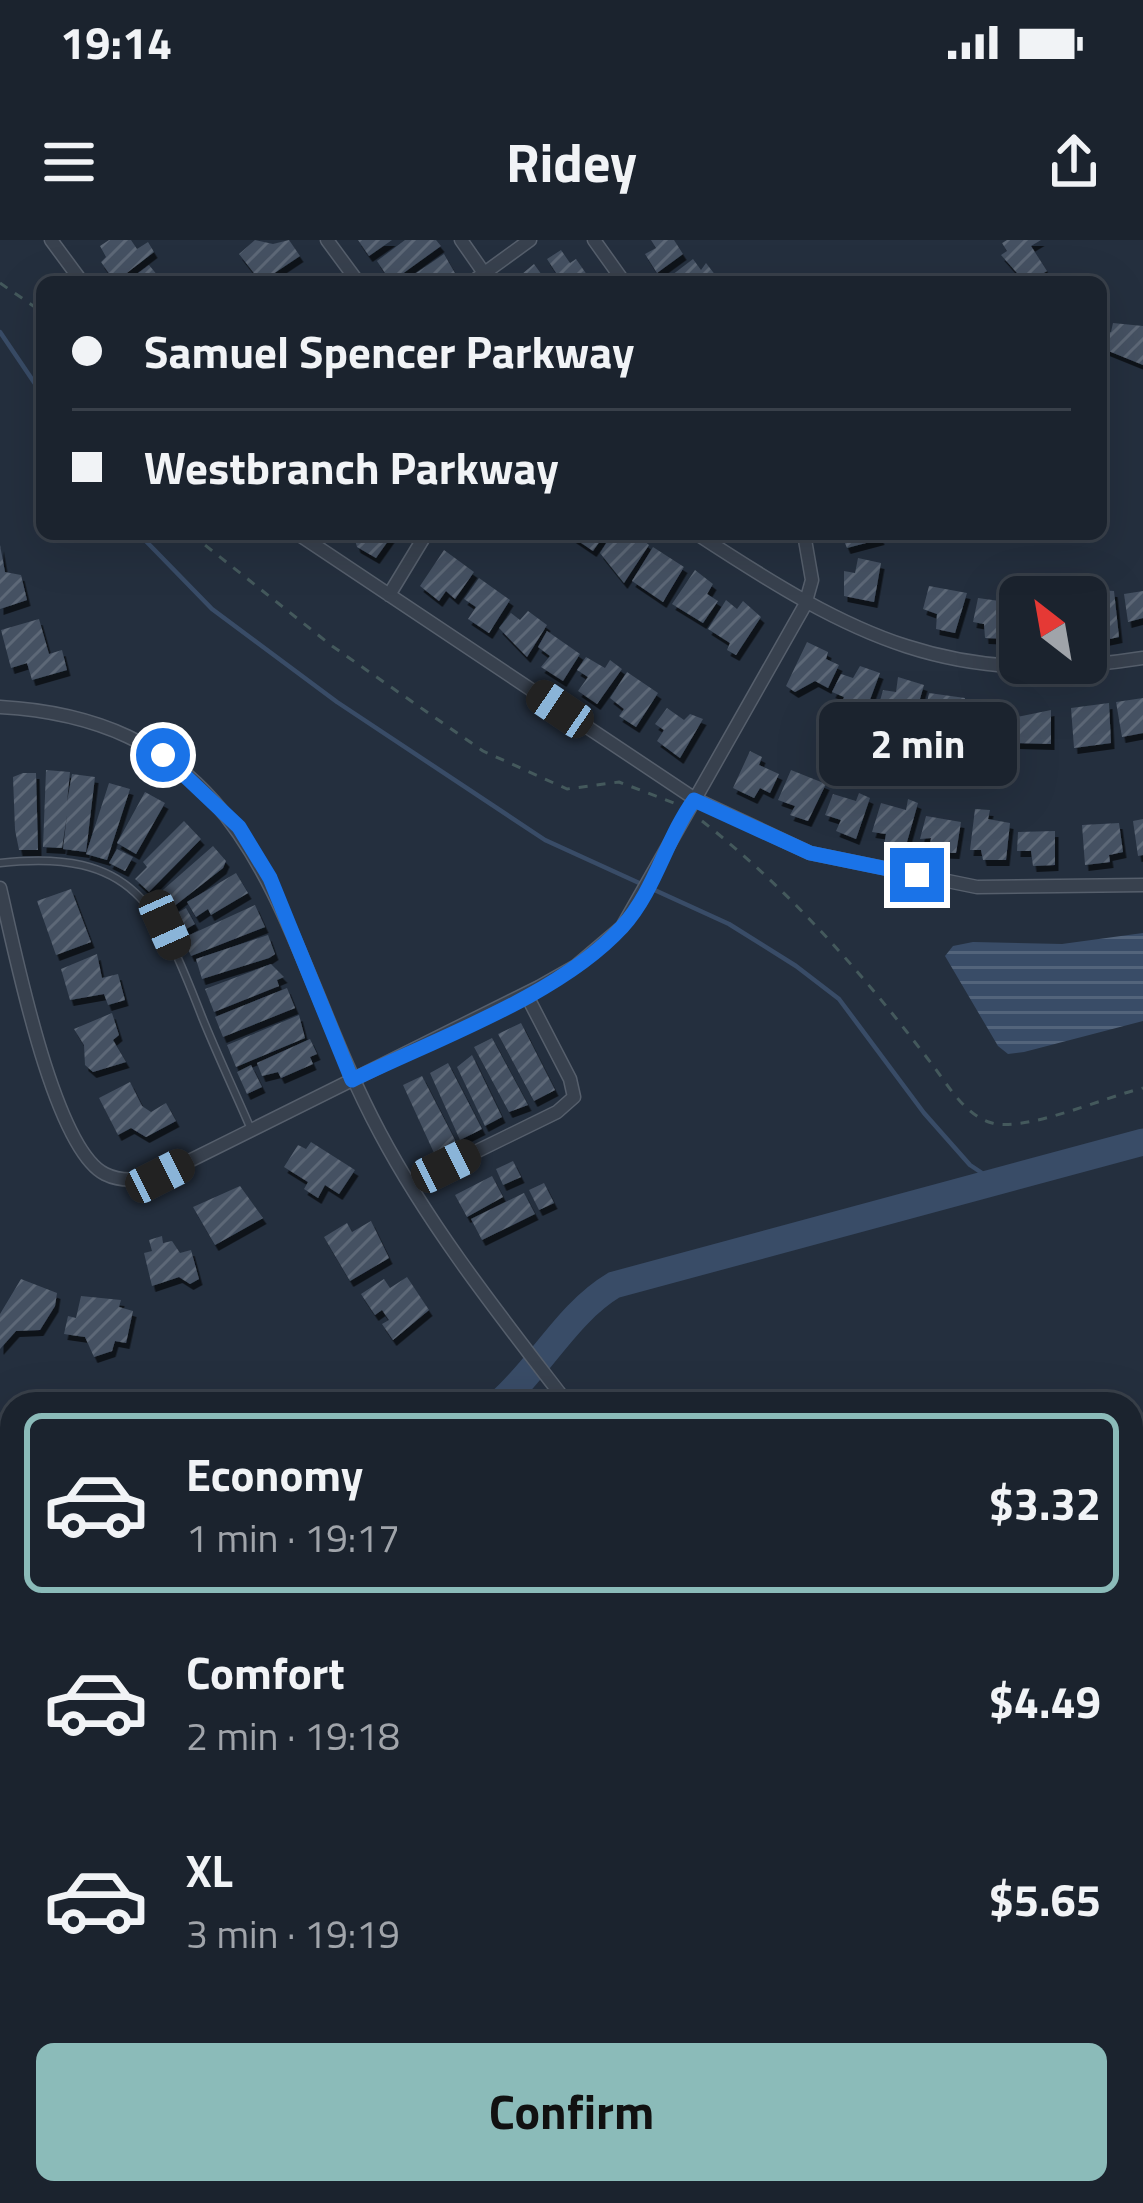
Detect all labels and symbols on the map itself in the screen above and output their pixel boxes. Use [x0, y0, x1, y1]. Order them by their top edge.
north arrow [999, 576, 1107, 684]
car [520, 674, 600, 744]
callout: 2 min [818, 701, 1016, 785]
route start [136, 728, 190, 782]
route end [890, 848, 944, 902]
car [134, 885, 196, 965]
car [406, 1134, 486, 1198]
car [120, 1144, 200, 1208]

